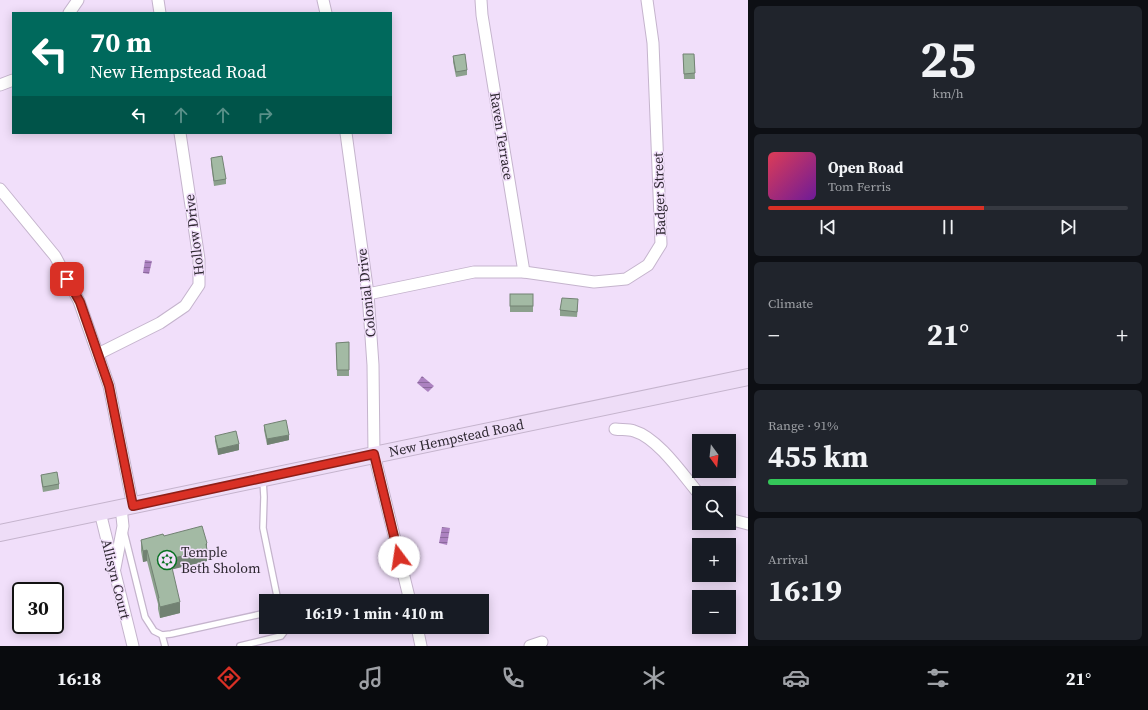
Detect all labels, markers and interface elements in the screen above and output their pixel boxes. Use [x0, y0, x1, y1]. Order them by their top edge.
text: 70 m [90, 23, 152, 61]
text: 25 [920, 23, 976, 94]
icon: left [24, 28, 76, 80]
text: New Hempstead Road [90, 59, 266, 84]
text: km/h [933, 85, 963, 102]
street label: Raven Terrace [485, 91, 519, 181]
icon: left [128, 104, 150, 126]
icon: ahead [170, 104, 192, 126]
icon: ahead [212, 104, 234, 126]
icon: right [254, 104, 276, 126]
street label: Badger Street [648, 152, 670, 236]
text: Open Road [828, 157, 903, 178]
text: Tom Ferris [828, 178, 891, 195]
street label: Hollow Drive [179, 193, 209, 277]
icon: previous [817, 216, 839, 238]
icon: pause [937, 216, 959, 238]
icon: next [1057, 216, 1079, 238]
street label: Colonial Drive [351, 248, 381, 338]
pin [50, 262, 84, 296]
icon: arrive [56, 268, 78, 290]
text: Climate [768, 295, 813, 312]
text: 21° [927, 314, 969, 355]
text: − [768, 320, 780, 350]
text: + [1116, 320, 1128, 350]
street label: New Hempstead Road [387, 414, 525, 462]
text: Range · 91% [768, 417, 839, 434]
north arrow [692, 434, 736, 478]
map controls [692, 434, 736, 634]
text: 455 km [768, 436, 868, 477]
button: search [692, 486, 736, 530]
position arrow [378, 536, 420, 578]
street label: Allisyn Court [96, 537, 136, 622]
button: + [692, 538, 736, 582]
place label: Temple Beth Sholom [181, 542, 261, 578]
synagogue icon: Temple Beth Sholom [156, 549, 178, 571]
text: Arrival [768, 551, 808, 568]
text: 16:19 [768, 570, 842, 611]
speed limit sign: 30 [12, 582, 64, 634]
button: − [692, 590, 736, 634]
text: 16:19 · 1 min · 410 m [305, 603, 444, 624]
icon: directions [215, 664, 243, 692]
icon: music [357, 664, 385, 692]
icon: phone [499, 664, 527, 692]
icon: climate [640, 664, 668, 692]
icon: car [782, 664, 810, 692]
icon: filters [924, 664, 952, 692]
text: 16:18 [57, 666, 101, 691]
text: 21° [1066, 666, 1091, 691]

